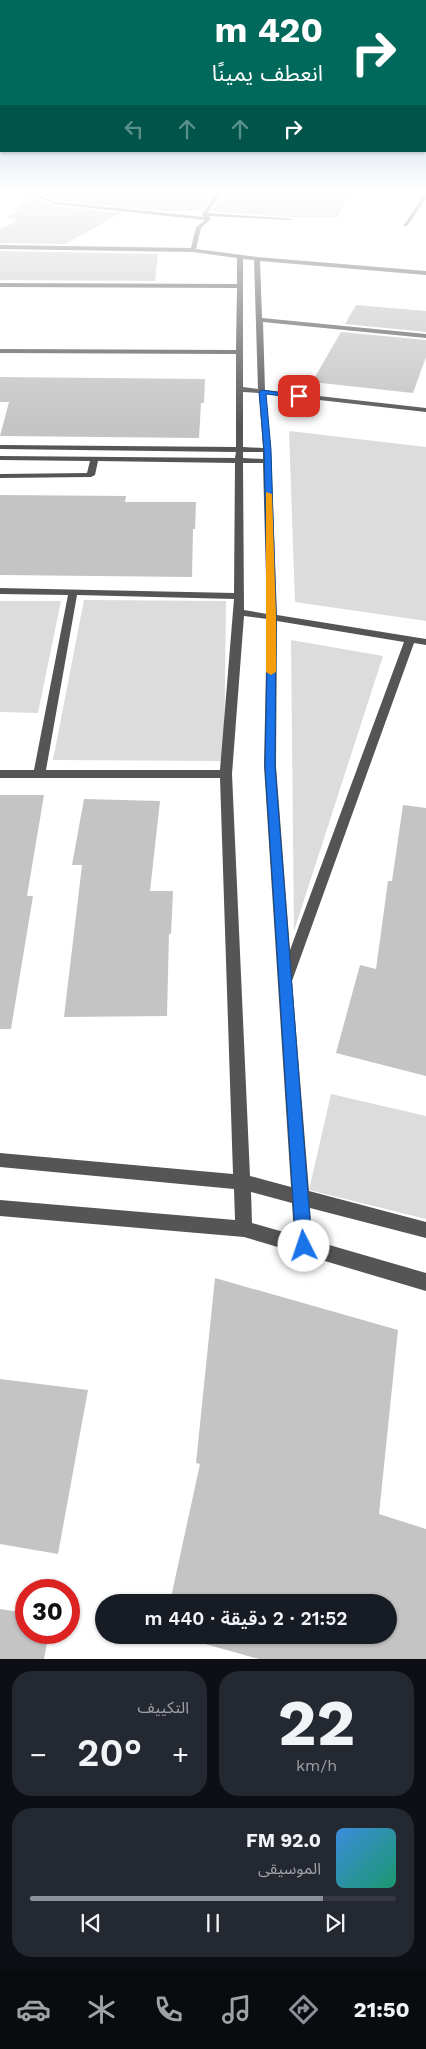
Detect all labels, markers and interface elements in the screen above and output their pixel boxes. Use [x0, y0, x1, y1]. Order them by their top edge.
text: 420 m [214, 9, 323, 51]
icon: right [341, 20, 406, 85]
text: انعطف يمينًا [212, 61, 323, 86]
icon: left [120, 115, 148, 143]
icon: ahead [173, 115, 201, 143]
icon: ahead [226, 115, 254, 143]
icon: right [279, 115, 307, 143]
pin [278, 375, 320, 417]
icon: arrive [285, 382, 313, 410]
position arrow [277, 1219, 329, 1271]
speed limit sign: 30 [15, 1579, 80, 1644]
text: 21:52 · 2 دقيقة · 440 m [144, 1607, 348, 1630]
text: 22 [278, 1685, 355, 1761]
text: التكييف [137, 1698, 189, 1717]
text: 20° [77, 1731, 142, 1775]
text: − [30, 1738, 47, 1771]
text: + [172, 1738, 189, 1771]
text: km/h [296, 1756, 337, 1775]
text: 92.0 FM [246, 1829, 321, 1852]
text: الموسيقى [258, 1859, 321, 1878]
icon: previous [77, 1909, 105, 1937]
icon: pause [199, 1909, 227, 1937]
icon: next [321, 1909, 349, 1937]
icon: car [16, 1992, 51, 2027]
icon: climate [84, 1992, 119, 2027]
icon: phone [151, 1992, 186, 2027]
icon: music [219, 1992, 254, 2027]
icon: directions [286, 1992, 321, 2027]
text: 21:50 [354, 1997, 410, 2022]

